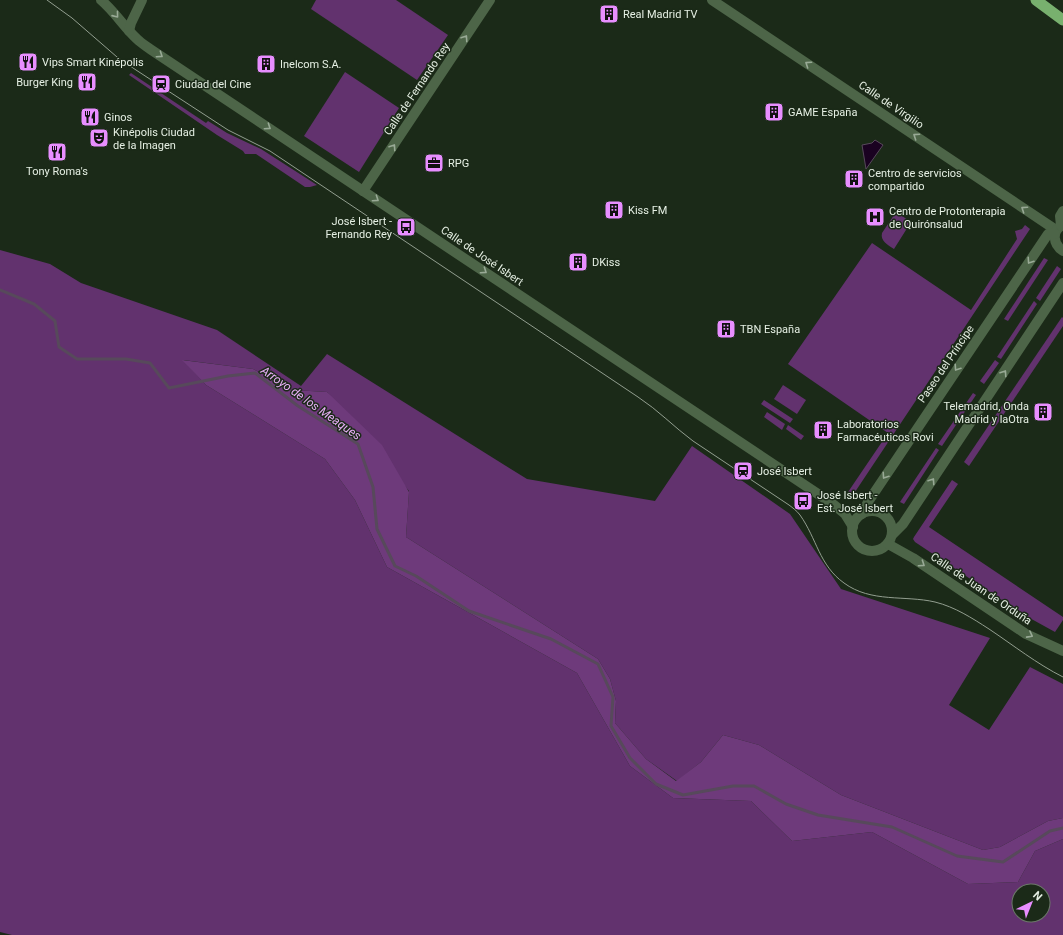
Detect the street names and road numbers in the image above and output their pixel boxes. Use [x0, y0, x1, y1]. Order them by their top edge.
street label: Calle de Fernando Rey [381, 40, 453, 138]
street label: Calle de Virgilio [856, 78, 926, 132]
street label: Calle de José Isbert [438, 224, 526, 289]
street label: Paseo del Príncipe [915, 323, 977, 405]
street label: Calle de Juan de Orduña [928, 550, 1034, 628]

